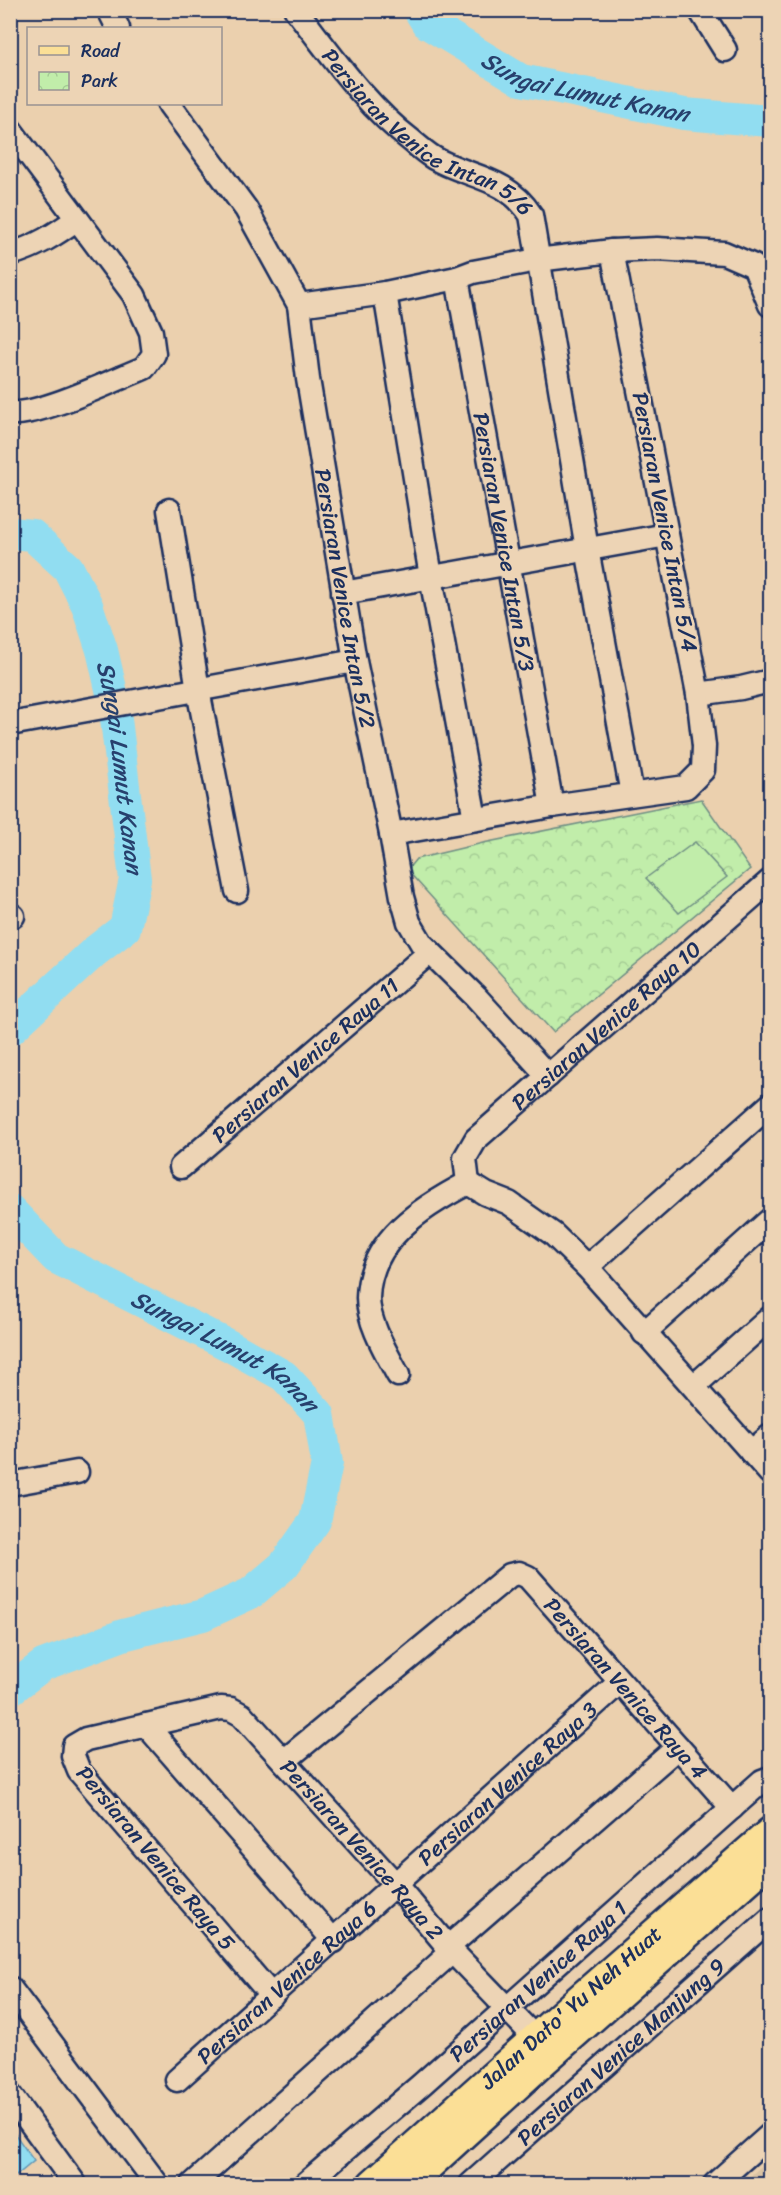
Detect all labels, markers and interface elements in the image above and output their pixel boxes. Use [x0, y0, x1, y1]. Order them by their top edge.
legend [27, 27, 222, 105]
text: Road [81, 35, 121, 67]
street label: Persiaran Venice Intan 5/6 [312, 39, 544, 224]
water label: Sungai Lumut Kanan [473, 39, 696, 136]
text: Park [81, 65, 118, 97]
street label: Persiaran Venice Intan 5/4 [621, 389, 709, 656]
street label: Persiaran Venice Intan 5/3 [462, 409, 547, 674]
street label: Persiaran Venice Intan 5/2 [304, 466, 388, 732]
water label: Sungai Lumut Kanan [84, 657, 156, 879]
street label: Persiaran Venice Raya 10 [502, 930, 710, 1120]
street label: Persiaran Venice Raya 11 [202, 967, 408, 1153]
water label: Sungai Lumut Kanan [123, 1278, 331, 1425]
street label: Persiaran Venice Raya 4 [534, 1588, 718, 1789]
street label: Persiaran Venice Raya 3 [408, 1691, 607, 1875]
street label: Persiaran Venice Raya 2 [271, 1749, 454, 1949]
street label: Persiaran Venice Raya 5 [66, 1756, 246, 1960]
street label: Persiaran Venice Raya 6 [187, 1890, 386, 2074]
street label: Persiaran Venice Raya 1 [439, 1890, 636, 2072]
street label: Jalan Dato' Yu Neh Huat [470, 1915, 671, 2100]
street label: Persiaran Venice Manjung 9 [507, 1947, 734, 2155]

